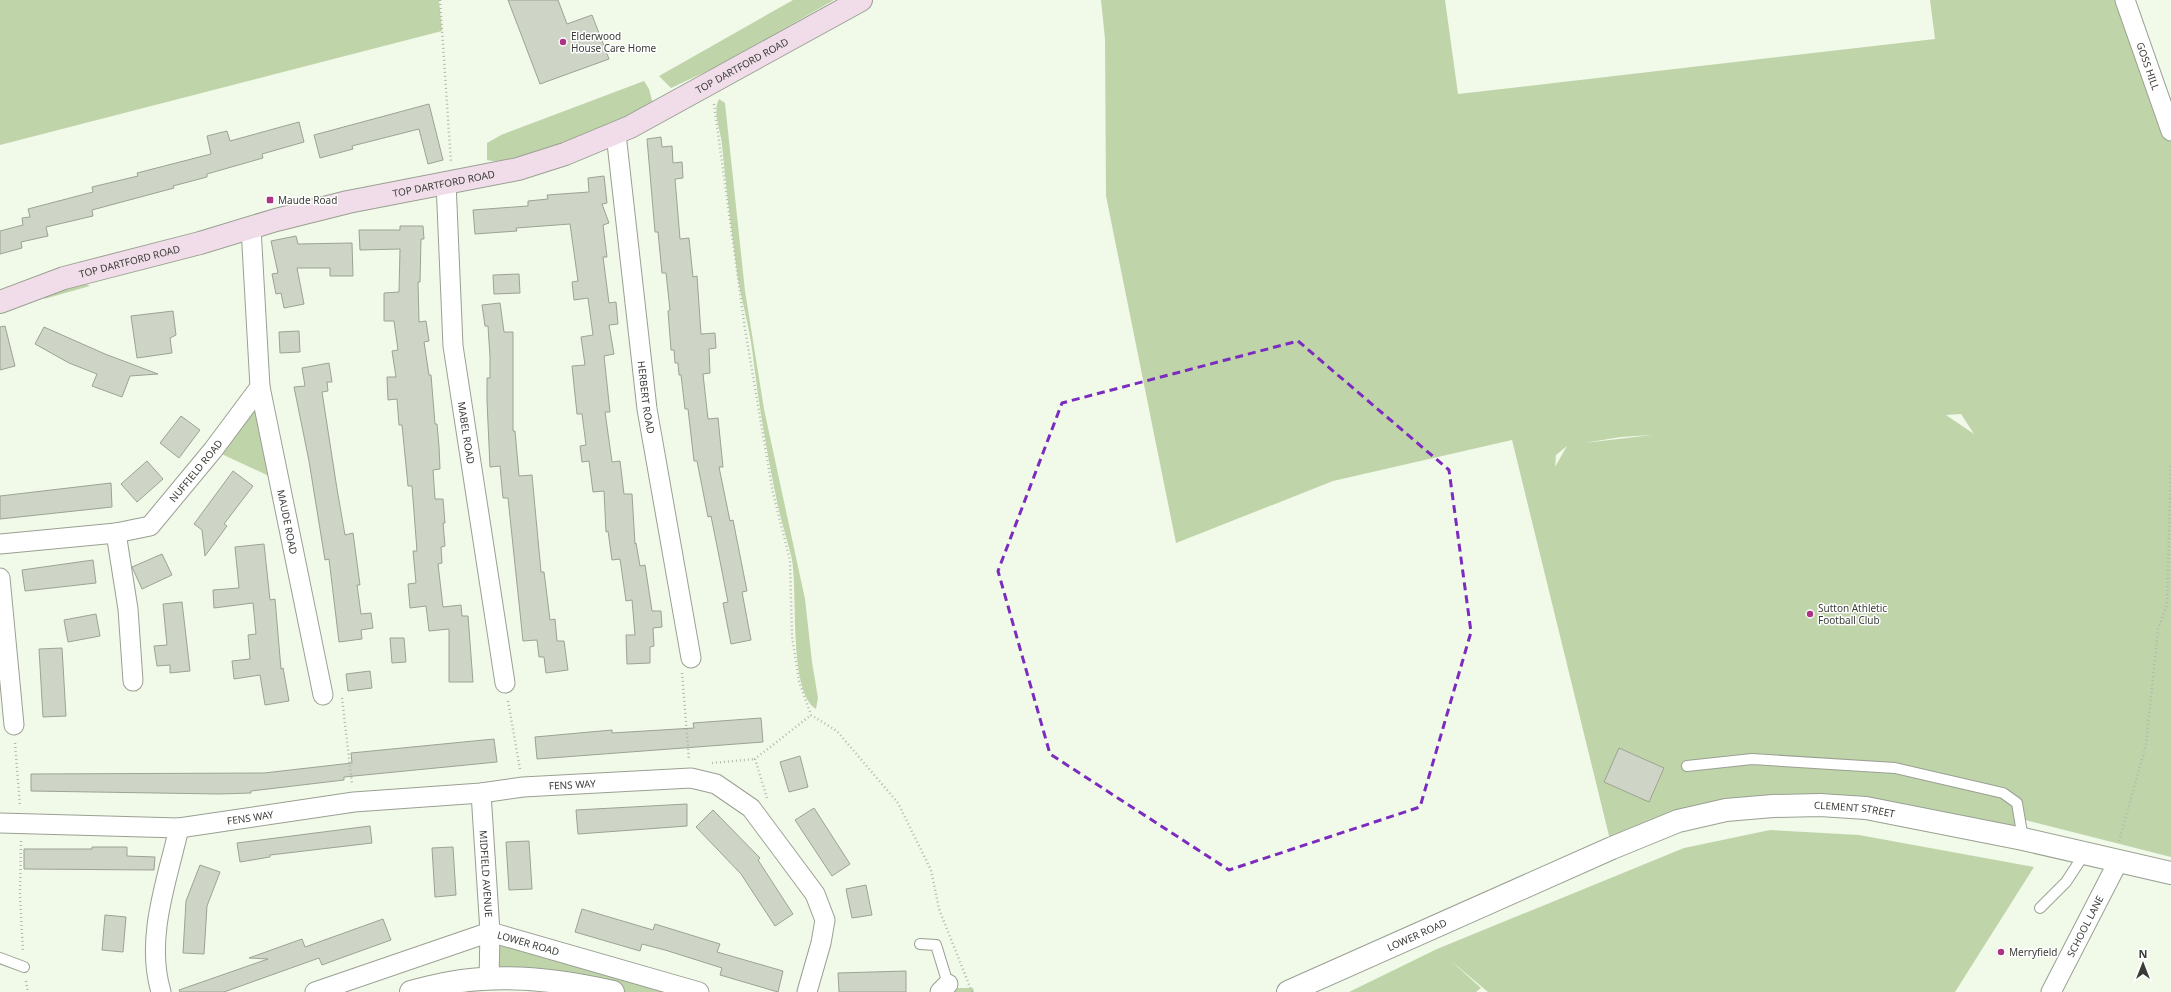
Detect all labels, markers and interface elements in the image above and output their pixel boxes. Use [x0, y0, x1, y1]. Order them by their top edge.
place label: Elderwood House Care Home [571, 29, 657, 55]
street label: TOP DARTFORD ROAD [693, 34, 791, 97]
marker: Elderwood House Care Home [558, 37, 568, 47]
street label: GOSS HILL [2133, 40, 2163, 92]
street label: TOP DARTFORD ROAD [391, 167, 496, 200]
place label: Maude Road [278, 193, 337, 207]
marker: Maude Road [265, 195, 275, 205]
street label: TOP DARTFORD ROAD [77, 241, 182, 281]
street label: HERBERT ROAD [635, 360, 658, 435]
street label: MABEL ROAD [455, 401, 478, 465]
street label: NUFFIELD ROAD [166, 437, 226, 505]
street label: MAUDE ROAD [274, 488, 301, 556]
place label: Sutton Athletic Football Club [1818, 601, 1887, 627]
marker: Sutton Athletic Football Club [1805, 609, 1815, 619]
street label: FENS WAY [548, 776, 596, 793]
street label: CLEMENT STREET [1814, 798, 1897, 821]
street label: FENS WAY [226, 807, 275, 828]
street label: MIDFIELD AVENUE [476, 830, 496, 918]
street label: SCHOOL LANE [2063, 893, 2107, 959]
street label: LOWER ROAD [1385, 915, 1449, 954]
street label: LOWER ROAD [496, 927, 561, 959]
north arrow [2123, 944, 2163, 984]
place label: Merryfield [2009, 945, 2057, 959]
text: N [2139, 946, 2147, 961]
marker: Merryfield [1996, 947, 2006, 957]

